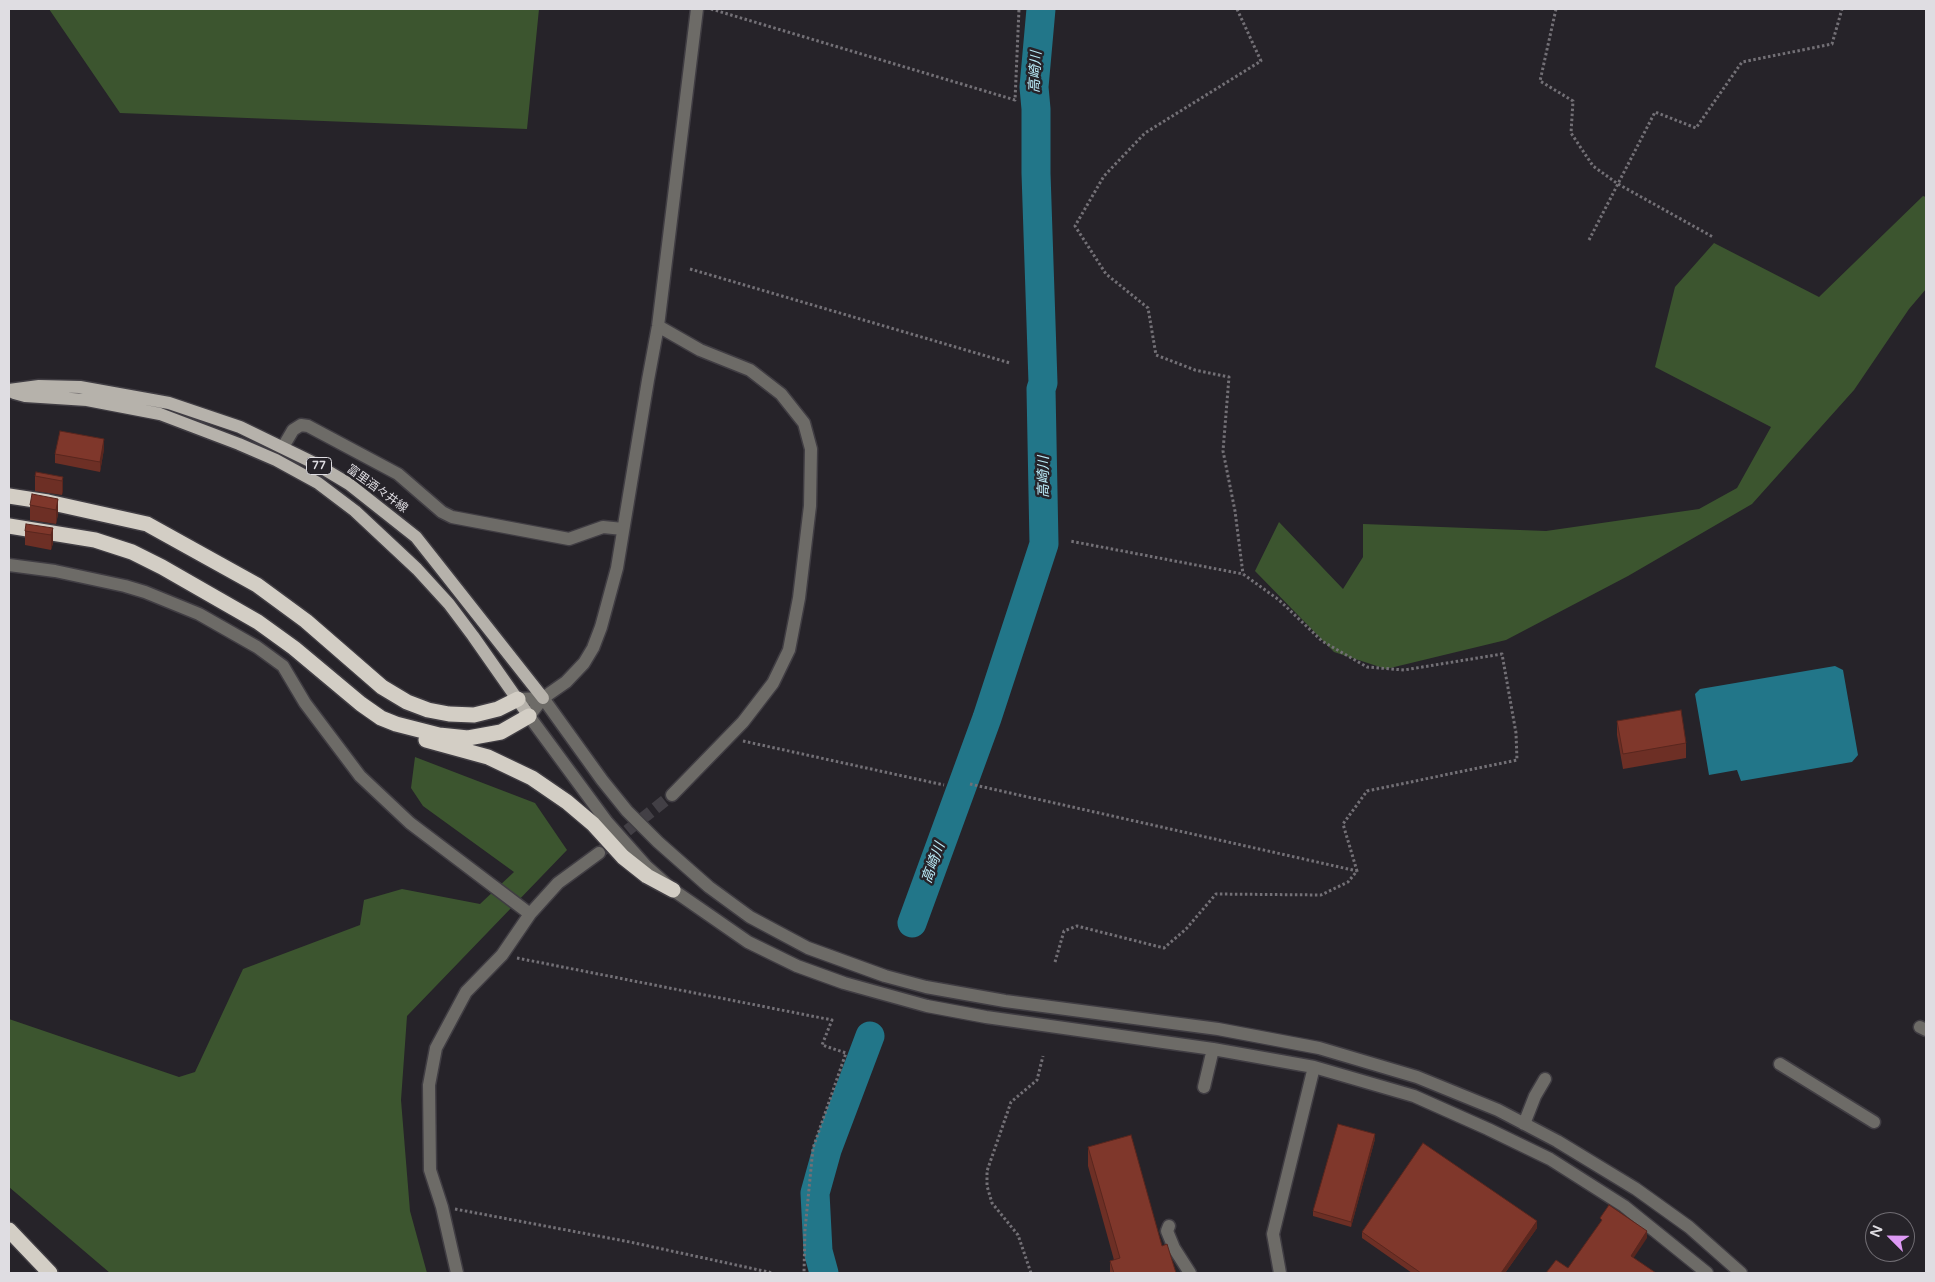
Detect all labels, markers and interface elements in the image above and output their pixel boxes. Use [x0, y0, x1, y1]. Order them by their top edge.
water label: 高崎川 [1027, 51, 1045, 93]
water label: 高崎川 [1036, 456, 1052, 498]
road number: 77 [306, 458, 332, 474]
street label: 富里酒々井線 [344, 462, 410, 516]
water label: 高崎川 [919, 840, 949, 886]
north arrow [1865, 1212, 1915, 1262]
text: N [1867, 1223, 1887, 1240]

